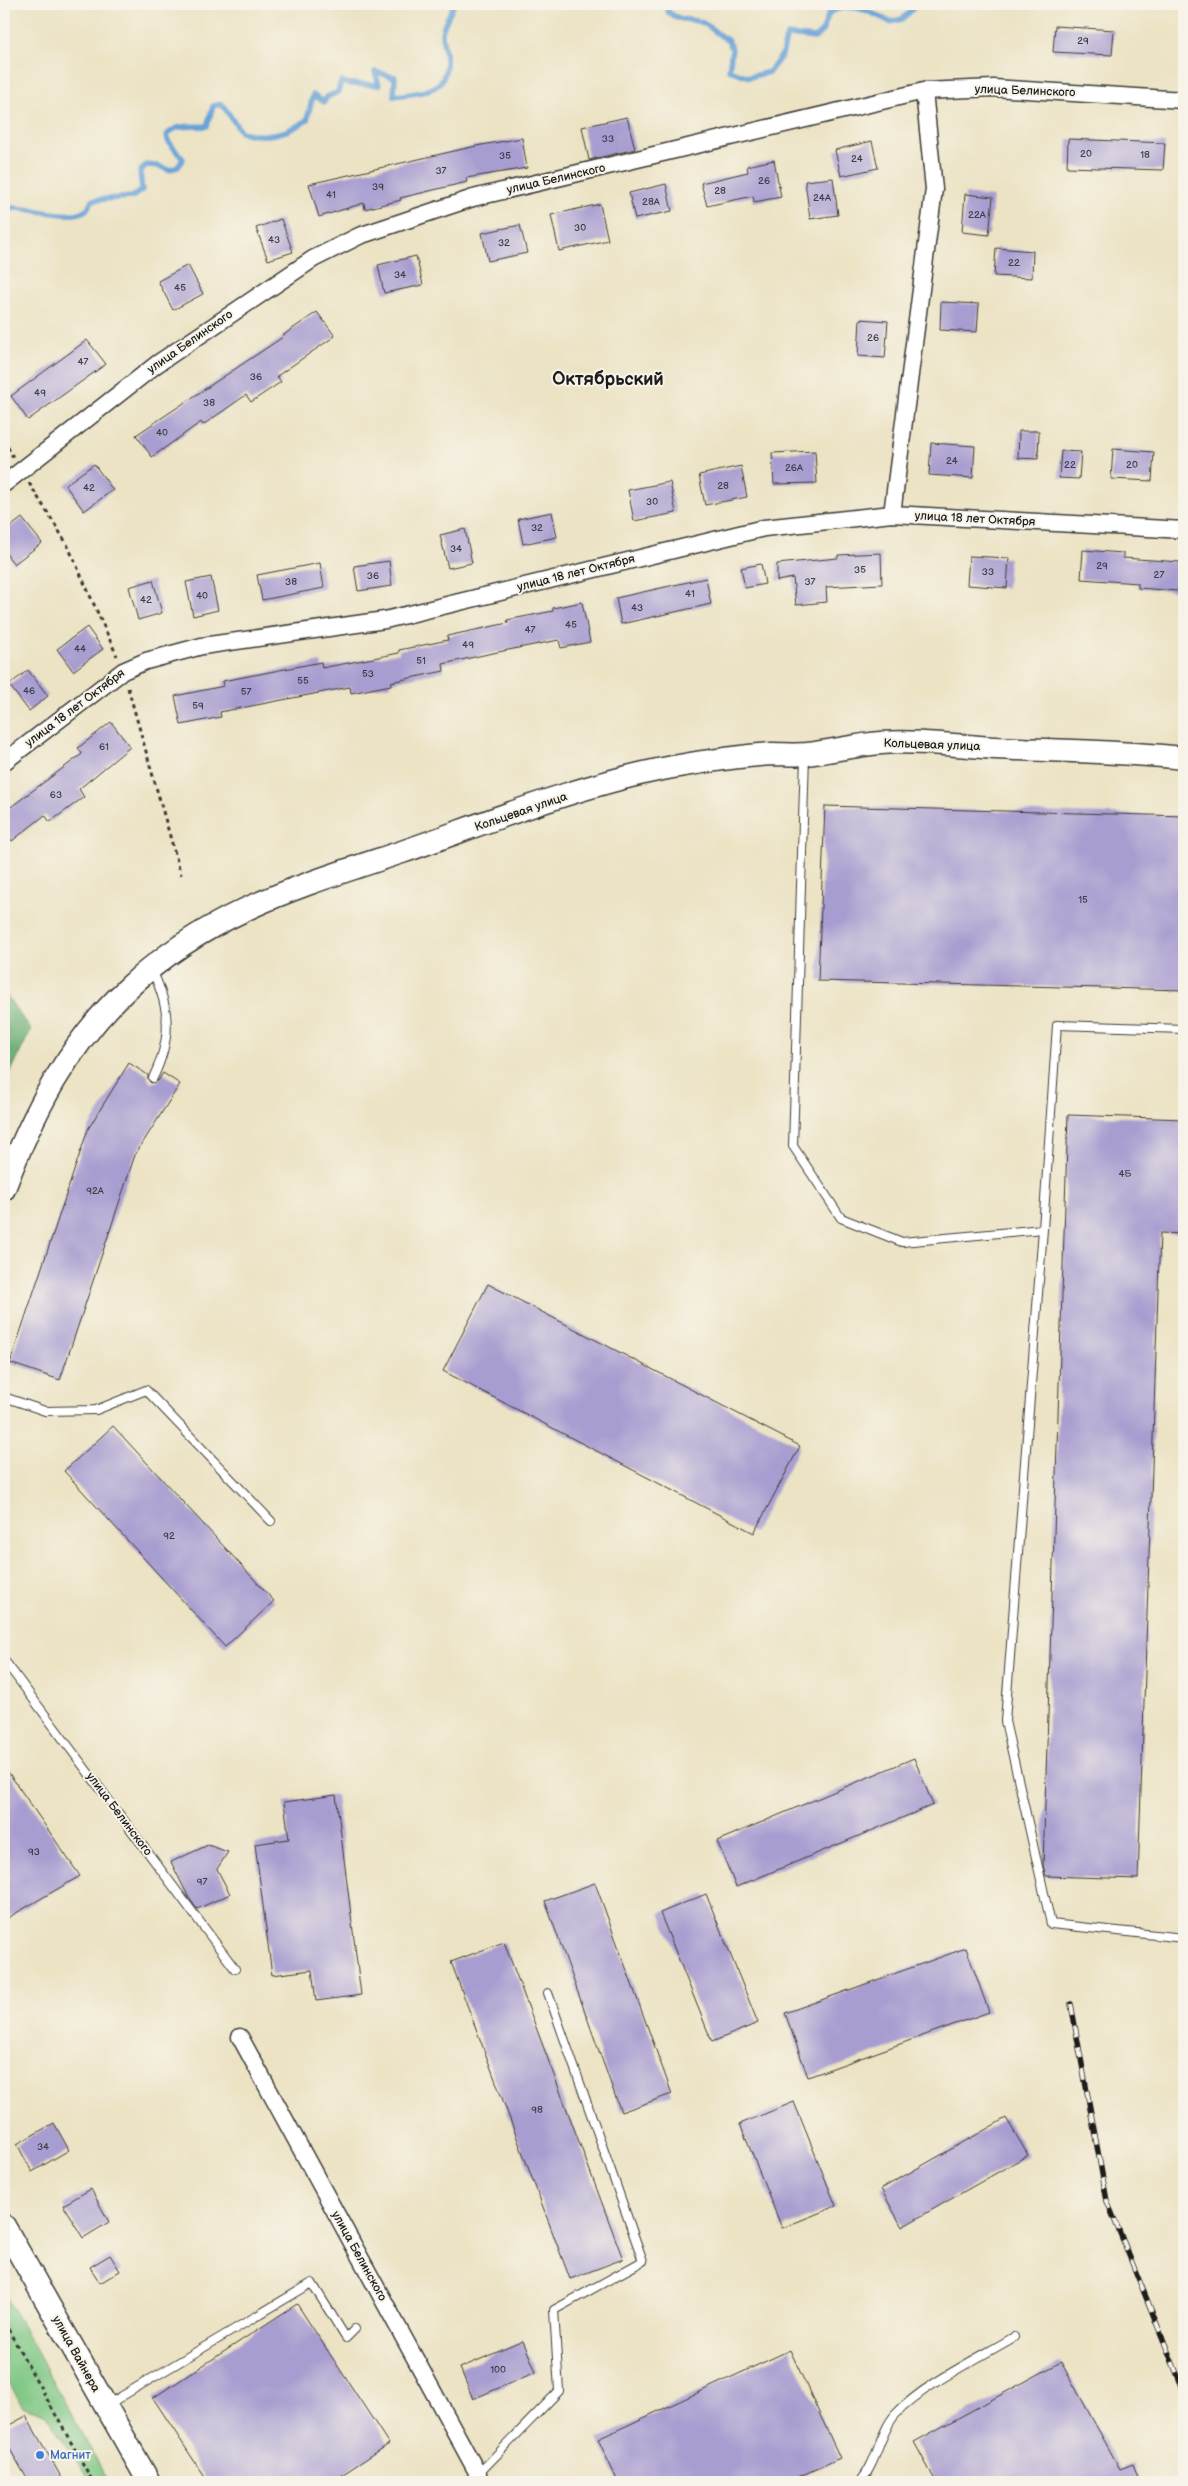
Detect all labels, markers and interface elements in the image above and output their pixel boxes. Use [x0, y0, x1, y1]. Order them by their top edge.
house number: 29 [1077, 35, 1089, 47]
street label: улица Белинского [974, 82, 1076, 100]
house number: 33 [602, 133, 614, 145]
house number: 20 [1080, 148, 1092, 160]
house number: 18 [1140, 149, 1150, 161]
house number: 35 [499, 150, 511, 162]
house number: 24 [851, 153, 863, 165]
street label: улица Белинского [505, 160, 607, 198]
house number: 37 [435, 165, 447, 177]
house number: 26 [758, 175, 770, 187]
house number: 39 [372, 181, 384, 193]
house number: 28 [714, 185, 726, 197]
house number: 41 [326, 189, 336, 201]
house number: 24А [813, 192, 832, 204]
house number: 28А [642, 196, 661, 208]
house number: 22А [968, 209, 987, 221]
house number: 30 [574, 222, 586, 234]
house number: 43 [268, 234, 280, 246]
house number: 32 [498, 237, 510, 249]
house number: 22 [1008, 257, 1020, 269]
house number: 34 [394, 269, 406, 281]
house number: 45 [174, 282, 186, 294]
street label: улица Белинского [144, 307, 236, 377]
house number: 26 [867, 332, 879, 344]
house number: 47 [77, 356, 89, 368]
district label: Октябрьский [552, 369, 664, 390]
house number: 36 [250, 371, 262, 383]
house number: 49 [34, 387, 46, 399]
house number: 38 [203, 397, 215, 409]
house number: 40 [156, 427, 168, 439]
house number: 24 [946, 455, 958, 467]
house number: 22 [1064, 459, 1076, 471]
house number: 20 [1126, 459, 1138, 471]
house number: 26А [785, 462, 804, 474]
house number: 28 [717, 480, 729, 492]
house number: 42 [83, 482, 95, 494]
house number: 30 [646, 496, 658, 508]
street label: улица 18 лет Октября [914, 508, 1036, 530]
house number: 32 [531, 522, 543, 534]
house number: 34 [450, 543, 462, 555]
street label: улица 18 лет Октября [516, 551, 637, 595]
house number: 29 [1096, 560, 1108, 572]
house number: 35 [854, 564, 866, 576]
house number: 33 [982, 566, 994, 578]
house number: 27 [1154, 569, 1164, 581]
house number: 36 [367, 570, 379, 582]
house number: 38 [285, 576, 297, 588]
house number: 37 [804, 576, 816, 588]
house number: 41 [685, 588, 695, 600]
house number: 40 [196, 590, 208, 602]
house number: 42 [140, 594, 152, 606]
house number: 43 [631, 602, 643, 614]
house number: 45 [565, 619, 577, 631]
house number: 47 [524, 624, 536, 636]
house number: 49 [462, 639, 474, 651]
house number: 44 [74, 643, 86, 655]
house number: 51 [416, 655, 426, 667]
street label: улица 18 лет Октября [22, 665, 128, 750]
house number: 53 [362, 668, 374, 680]
house number: 55 [297, 675, 309, 687]
house number: 46 [23, 685, 35, 697]
house number: 57 [241, 686, 251, 698]
house number: 59 [192, 700, 204, 712]
street label: Кольцевая улица [883, 736, 981, 754]
house number: 61 [99, 741, 109, 753]
house number: 63 [50, 789, 62, 801]
street label: Кольцевая улица [473, 789, 569, 835]
house number: 15 [1078, 894, 1088, 906]
house number: 4Б [1118, 1168, 1132, 1180]
house number: 92А [86, 1185, 105, 1197]
house number: 92 [163, 1530, 175, 1542]
street label: улица Белинского [83, 1769, 155, 1859]
house number: 93 [28, 1846, 40, 1858]
house number: 97 [197, 1876, 207, 1888]
house number: 98 [531, 2104, 543, 2116]
house number: 34 [37, 2141, 49, 2153]
street label: улица Белинского [328, 2208, 390, 2304]
street label: улица Вайнера [49, 2313, 103, 2395]
house number: 100 [490, 2364, 506, 2376]
place label: Магнит [50, 2448, 91, 2463]
marker: Магнит [34, 2449, 46, 2461]

